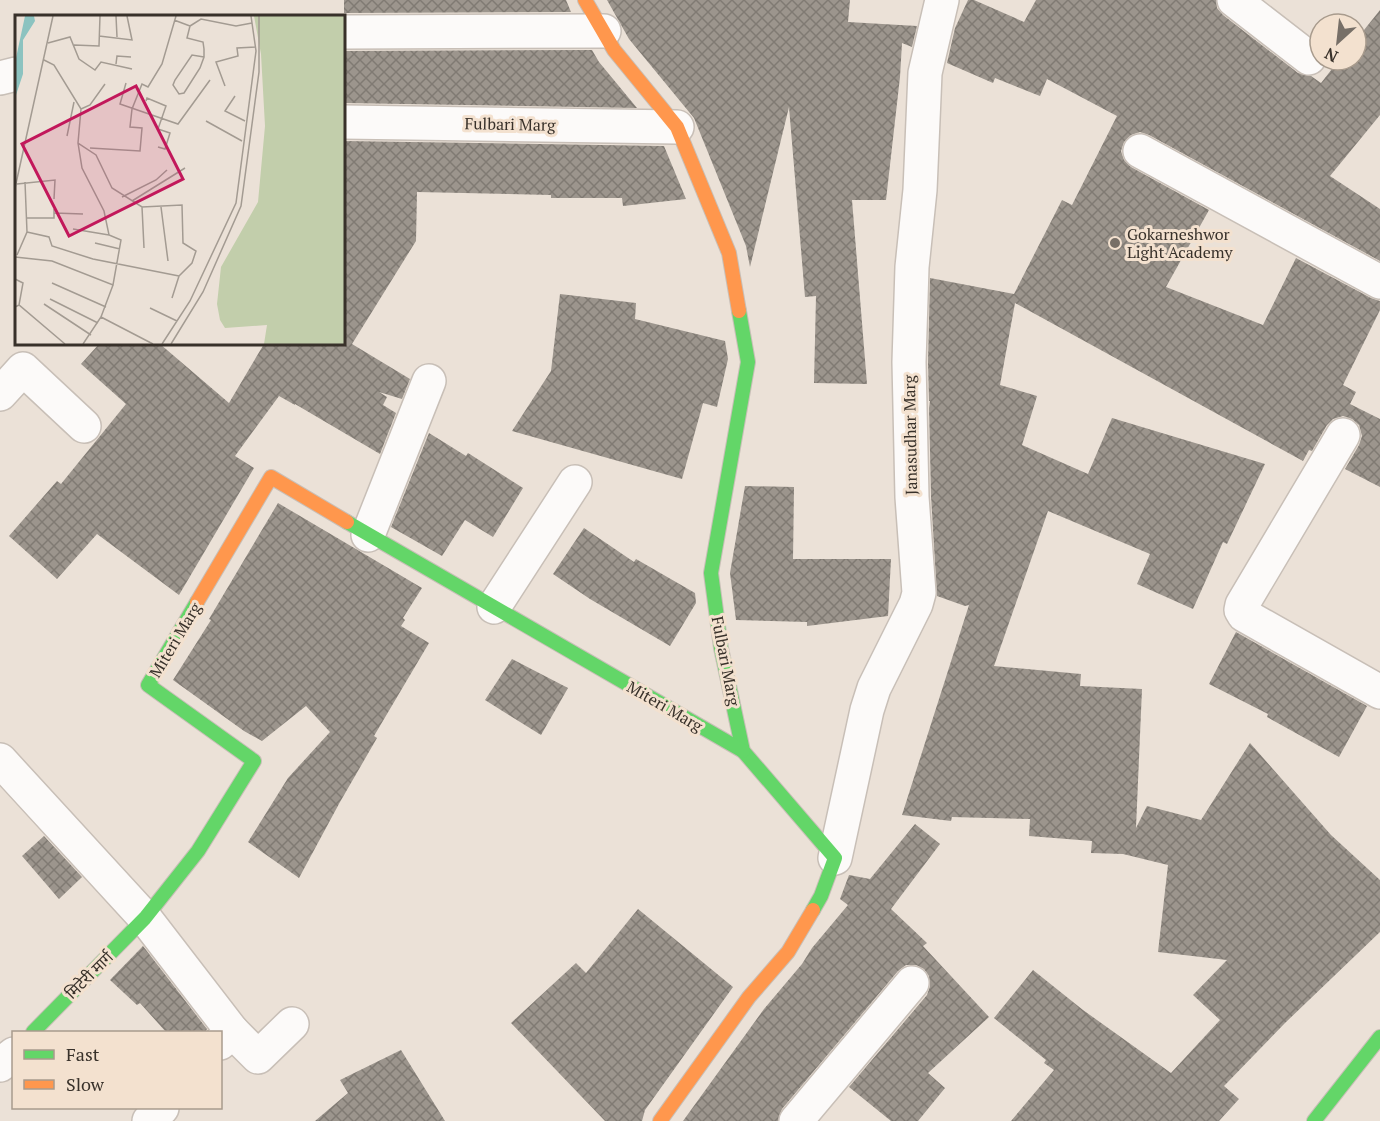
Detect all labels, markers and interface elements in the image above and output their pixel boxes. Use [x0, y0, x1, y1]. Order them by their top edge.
north arrow [1308, 12, 1368, 72]
inset map [15, 15, 345, 345]
text: N [1321, 43, 1342, 68]
street label: Fulbari Marg [464, 112, 556, 136]
place label: Gokarneshwor Light Academy [1127, 223, 1234, 263]
marker: Gokarneshwor Light Academy [1108, 236, 1122, 250]
street label: Janasudhar Marg [898, 374, 922, 495]
street label: Miteri Marg [144, 598, 206, 682]
street label: Fulbari Marg [707, 614, 746, 708]
street label: Miteri Marg [623, 675, 707, 737]
street label: मिटेरी मार्ग [60, 946, 118, 1004]
legend [12, 1031, 222, 1109]
text: Fast [66, 1042, 100, 1066]
text: Slow [66, 1072, 105, 1096]

